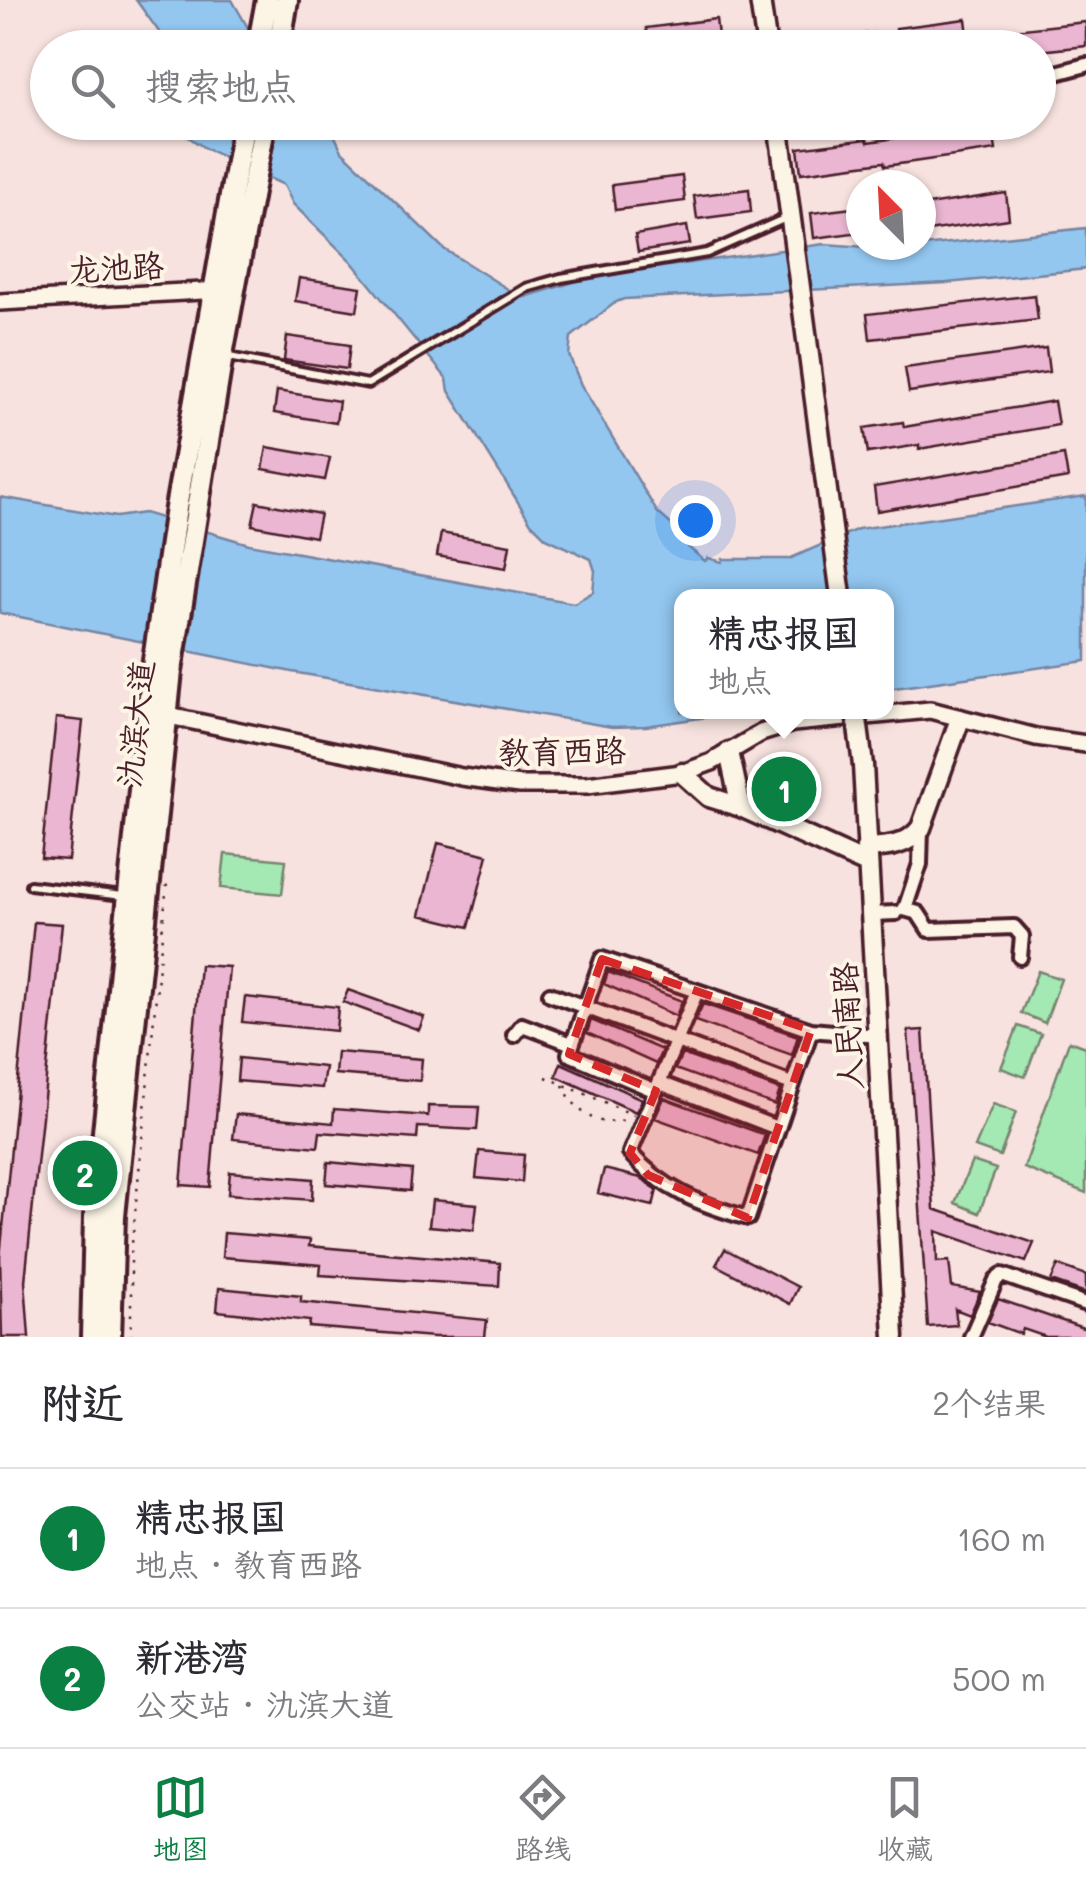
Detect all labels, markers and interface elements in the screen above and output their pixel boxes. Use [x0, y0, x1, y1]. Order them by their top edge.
search box [30, 30, 1056, 140]
icon: search [65, 58, 120, 113]
text: 搜索地点 [145, 60, 297, 110]
north arrow [846, 170, 936, 260]
street label: 龙池路 [67, 243, 165, 289]
your location [670, 495, 721, 546]
popup [674, 589, 894, 719]
text: 精忠报国 [708, 607, 860, 657]
street label: 氿滨大道 [106, 658, 162, 790]
text: 地点 [708, 658, 772, 700]
street label: 教育西路 [498, 728, 626, 772]
pin: 1 [752, 752, 816, 826]
street label: 人民南路 [822, 961, 870, 1091]
pin: 2 [52, 1136, 118, 1210]
text: 附近 [40, 1374, 124, 1429]
text: 2个结果 [932, 1381, 1046, 1423]
text: 精忠报国 [135, 1491, 287, 1541]
text: 1 [65, 1517, 80, 1559]
text: 160 m [957, 1517, 1046, 1559]
text: 地点 · 教育西路 [135, 1542, 361, 1584]
text: 新港湾 [135, 1631, 249, 1681]
text: 2 [64, 1657, 81, 1699]
text: 500 m [952, 1657, 1046, 1699]
text: 公交站 · 氿滨大道 [135, 1682, 393, 1724]
tab: 地图 [153, 1770, 209, 1867]
tab: 路线 [515, 1770, 571, 1867]
tab: 收藏 [877, 1770, 933, 1867]

